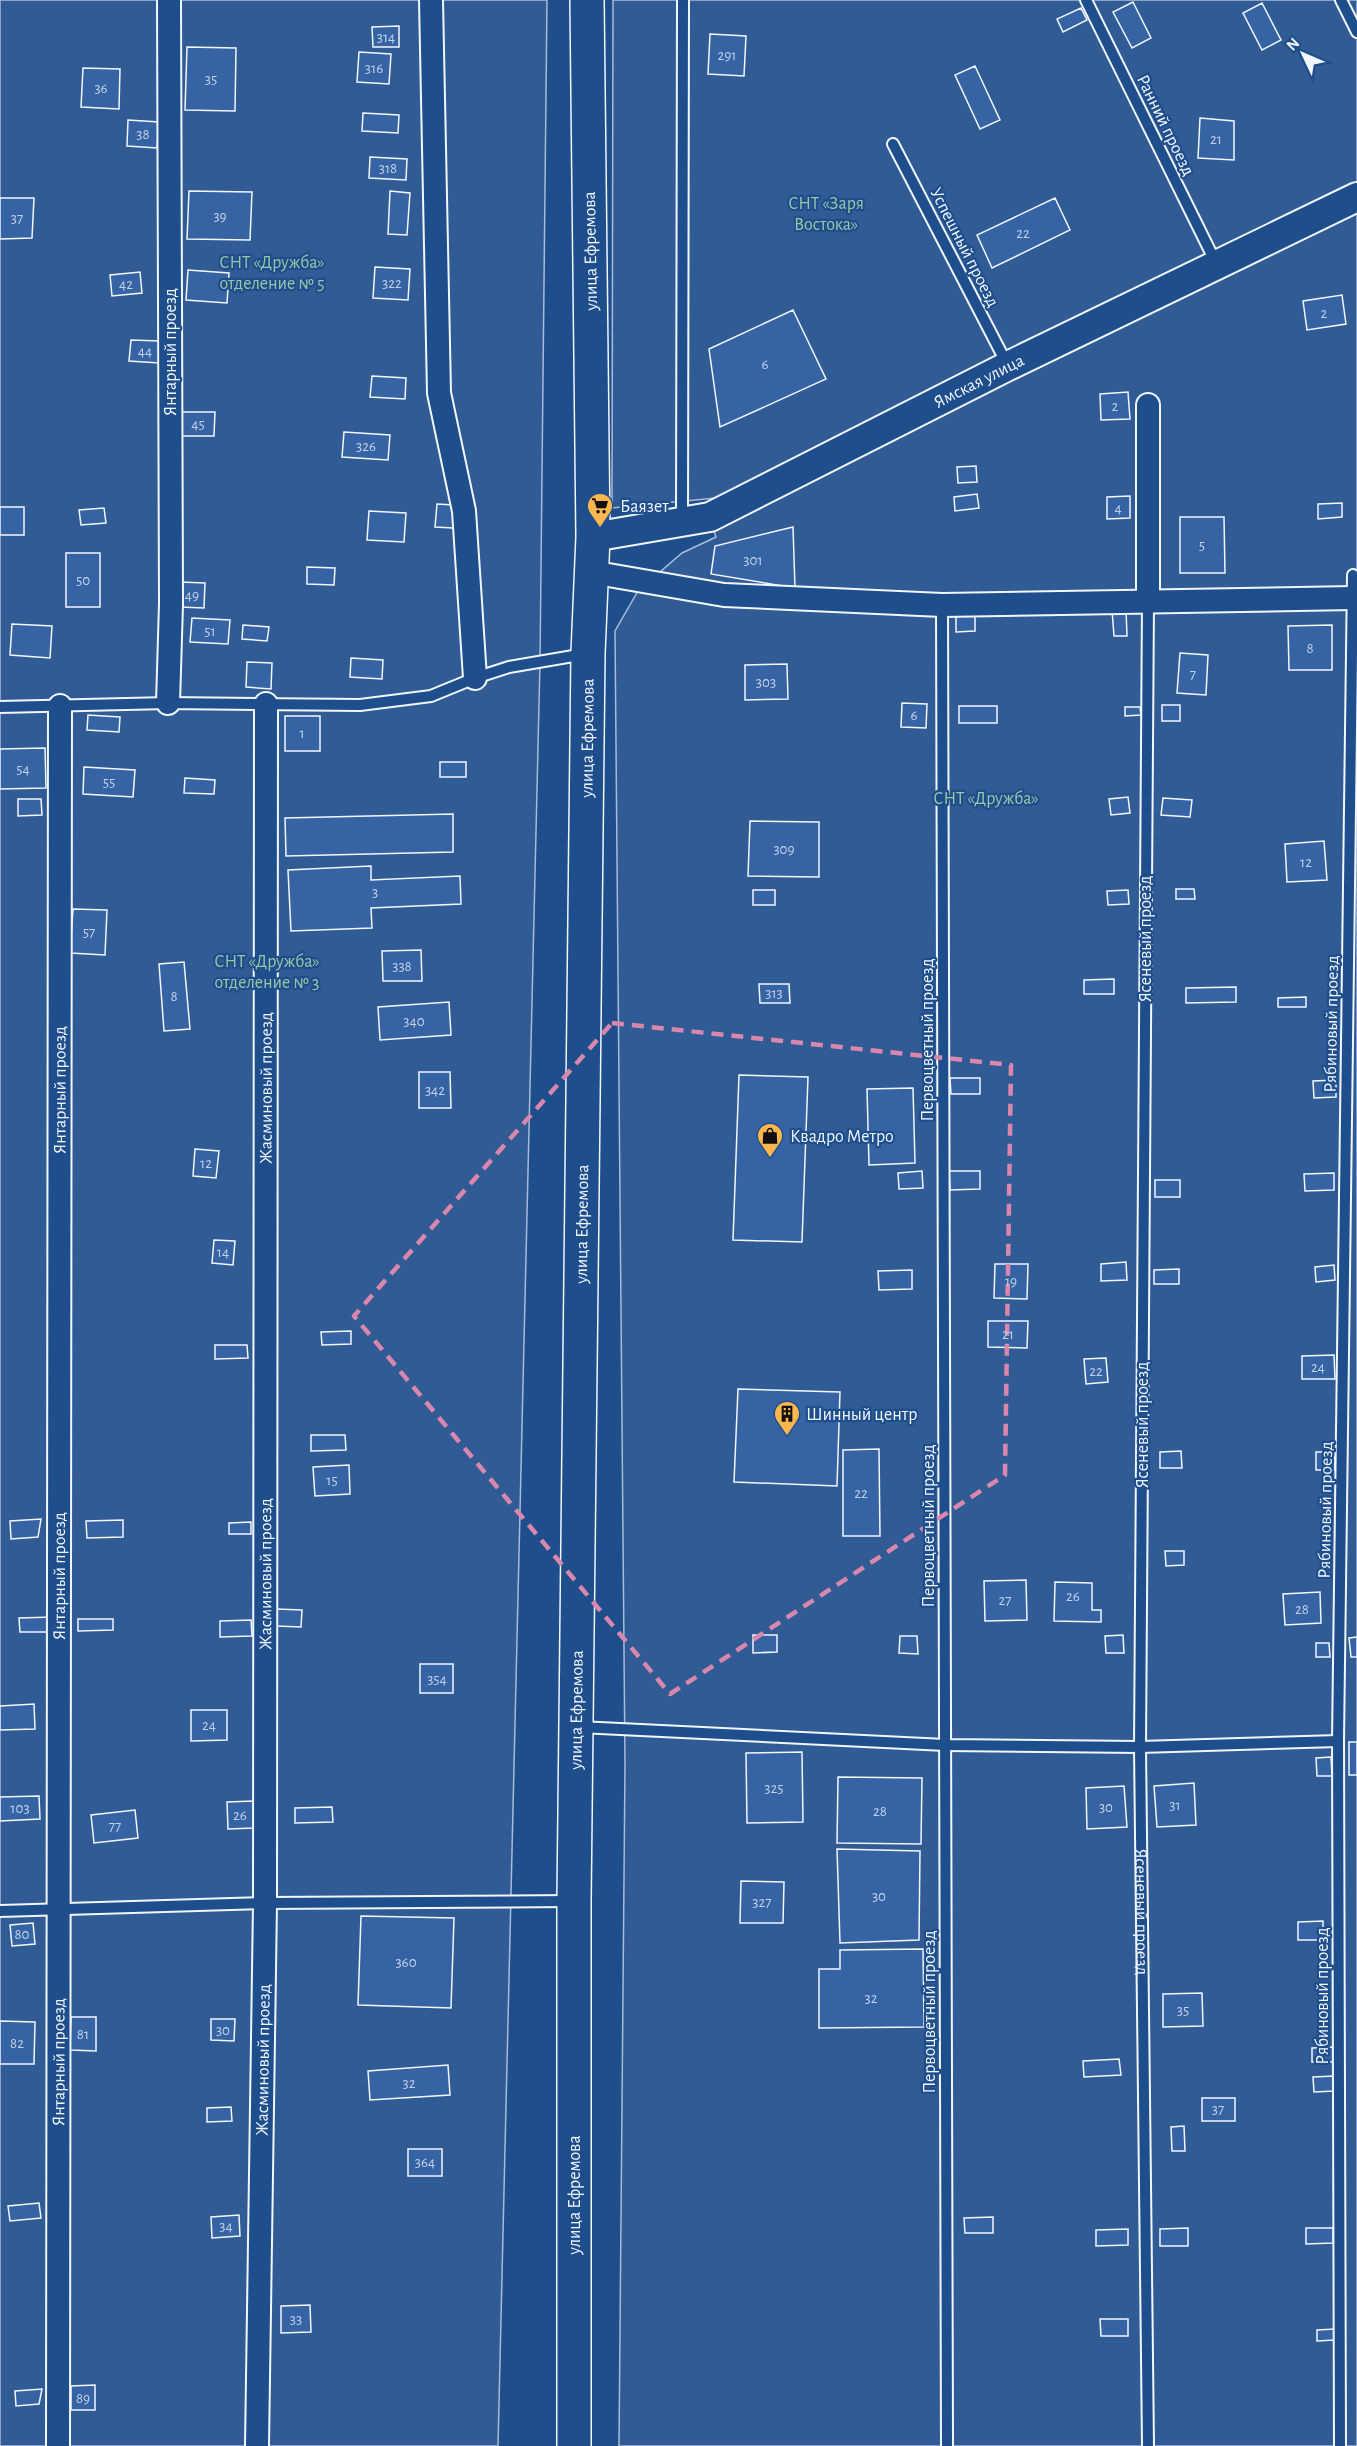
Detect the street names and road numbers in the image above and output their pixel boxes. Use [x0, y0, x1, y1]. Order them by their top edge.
street label: Ранний проезд [1133, 72, 1197, 179]
street label: Успешный проезд [926, 185, 1002, 310]
street label: улица Ефремова [581, 191, 601, 312]
street label: Янтарный проезд [162, 288, 180, 416]
street label: Ямская улица [931, 352, 1027, 412]
street label: улица Ефремова [578, 678, 598, 799]
street label: Ясеневый проезд [1137, 876, 1155, 1002]
street label: Рябиновый проезд [1321, 955, 1342, 1093]
street label: Первоцветный проезд [919, 959, 937, 1121]
street label: Жасминовый проезд [258, 1012, 276, 1164]
street label: Янтарный проезд [51, 1026, 70, 1154]
street label: улица Ефремова [573, 1164, 592, 1285]
street label: Ясеневый проезд [1134, 1362, 1152, 1488]
street label: Рябиновый проезд [1315, 1441, 1336, 1579]
street label: Первоцветный проезд [920, 1445, 938, 1607]
street label: Жасминовый проезд [257, 1498, 275, 1650]
street label: Янтарный проезд [51, 1512, 69, 1640]
street label: улица Ефремова [567, 1650, 587, 1771]
street label: Ясеневый проезд [1131, 1848, 1151, 1975]
street label: Рябиновый проезд [1313, 1927, 1332, 2065]
street label: Первоцветный проезд [921, 1931, 939, 2093]
street label: Жасминовый проезд [254, 1984, 274, 2136]
street label: Янтарный проезд [50, 1998, 69, 2126]
street label: улица Ефремова [566, 2135, 584, 2256]

